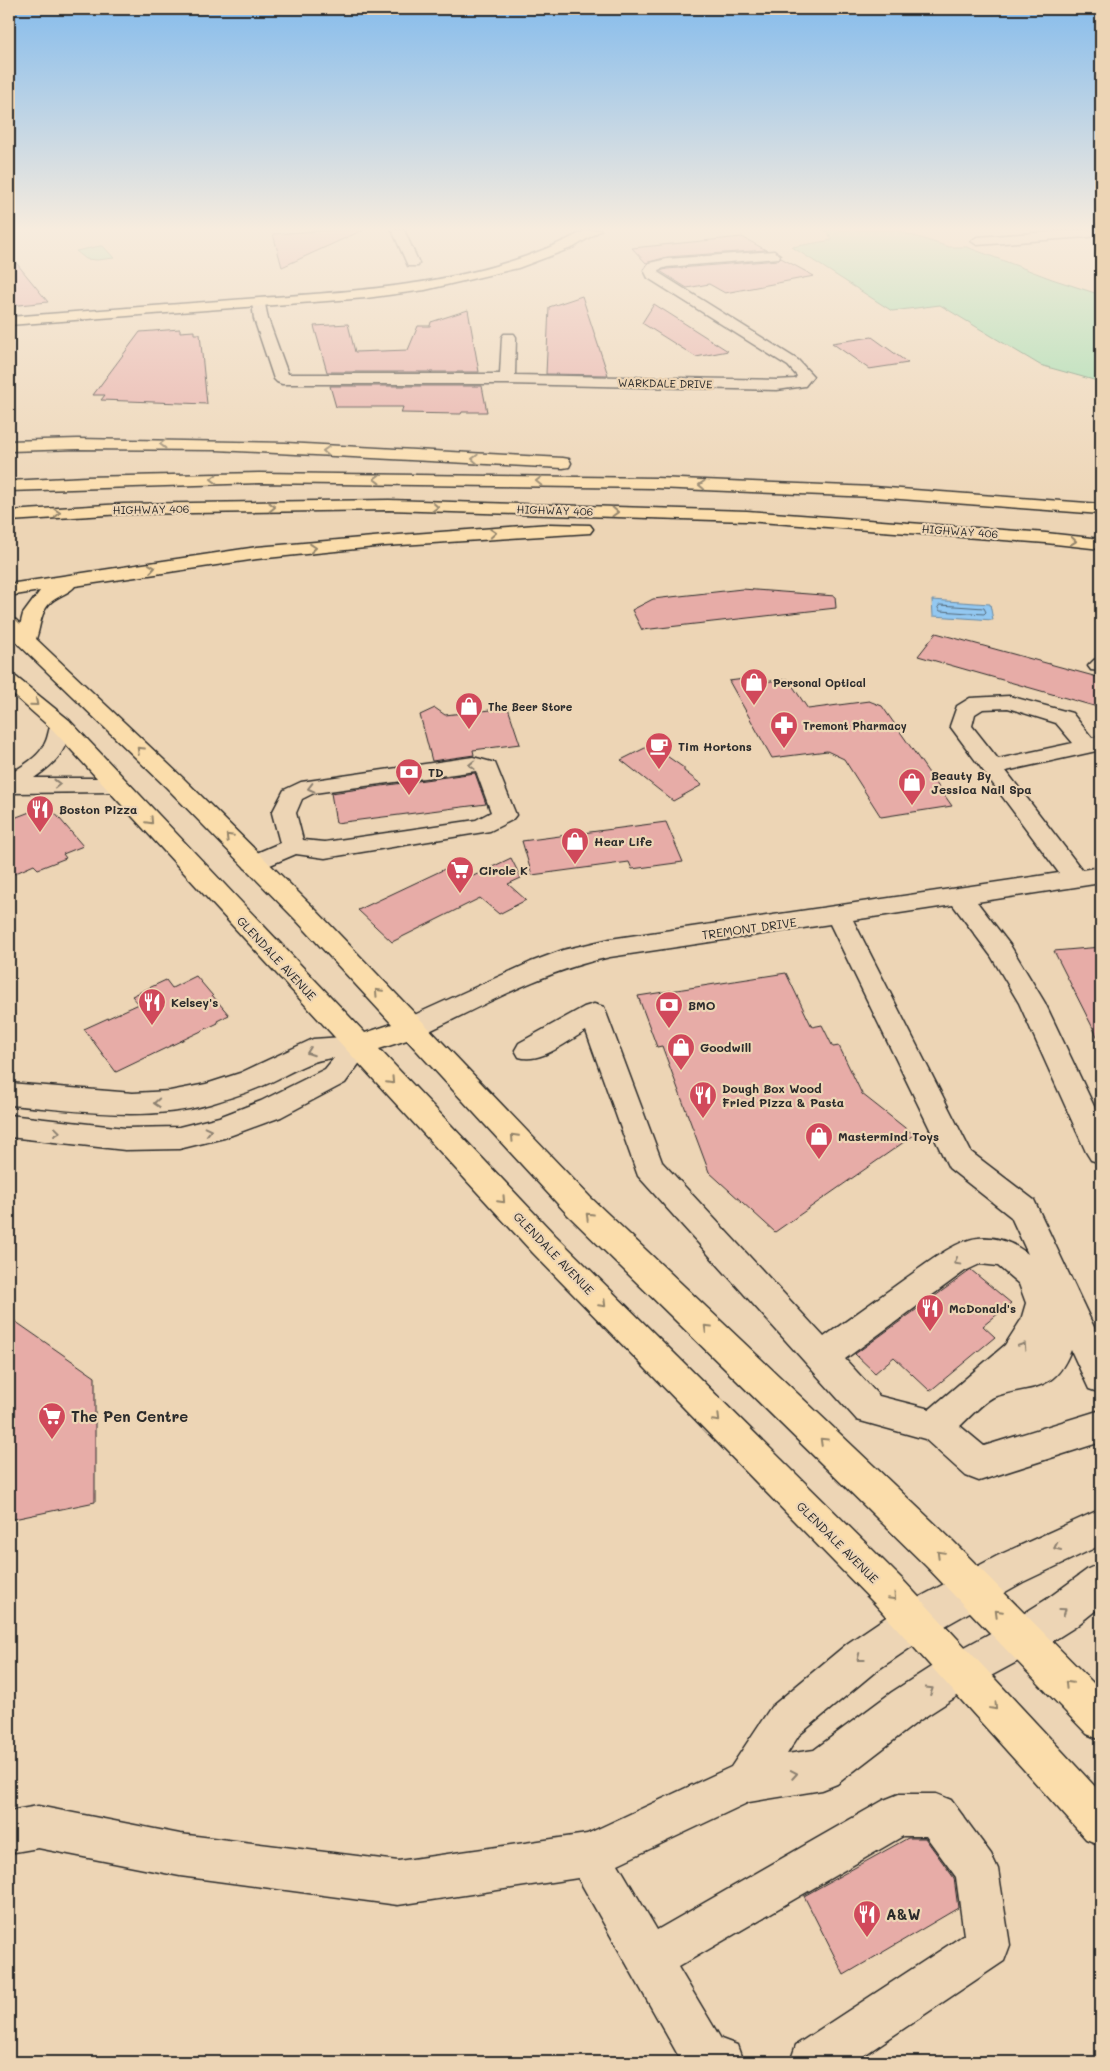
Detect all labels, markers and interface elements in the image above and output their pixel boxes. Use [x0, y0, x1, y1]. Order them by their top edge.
street label: WARKDALE DRIVE [618, 375, 712, 391]
one-way arrow [159, 439, 167, 450]
one-way arrow [321, 445, 329, 456]
one-way arrow [471, 453, 479, 464]
one-way arrow [210, 474, 218, 484]
one-way arrow [372, 474, 380, 484]
one-way arrow [535, 476, 542, 486]
one-way arrow [697, 479, 705, 490]
street label: HIGHWAY 406 [113, 501, 189, 517]
one-way arrow [431, 501, 439, 512]
street label: HIGHWAY 406 [516, 501, 594, 519]
one-way arrow [269, 502, 277, 512]
one-way arrow [611, 507, 619, 517]
one-way arrow [54, 508, 62, 519]
street label: HIGHWAY 406 [921, 521, 999, 541]
one-way arrow [489, 528, 497, 539]
one-way arrow [1070, 535, 1078, 546]
one-way arrow [309, 542, 317, 553]
one-way arrow [148, 563, 156, 574]
shop icon: Personal Optical [739, 667, 769, 706]
place label: Personal Optical [773, 675, 866, 690]
shop icon: The Beer Store [454, 691, 484, 730]
one-way arrow [29, 698, 38, 707]
place label: The Beer Store [488, 699, 573, 714]
pharmacy icon: Tremont Pharmacy [769, 710, 799, 749]
place label: Tremont Pharmacy [803, 718, 907, 733]
cafe icon: Tim Hortons [644, 731, 674, 770]
place label: Tim Hortons [678, 738, 752, 754]
one-way arrow [136, 747, 145, 756]
bank icon: TD [394, 757, 424, 796]
one-way arrow [468, 760, 476, 770]
place label: TD [428, 764, 444, 780]
shop icon: Beauty By Jessica Nail Spa [897, 767, 927, 806]
place label: Beauty By Jessica Nail Spa [931, 767, 1032, 797]
one-way arrow [54, 779, 62, 789]
one-way arrow [307, 782, 316, 793]
restaurant icon: Boston Pizza [25, 794, 55, 833]
place label: Boston Pizza [59, 801, 137, 817]
one-way arrow [144, 815, 153, 824]
shop icon: Hear Life [560, 826, 590, 865]
place label: Hear Life [594, 833, 652, 849]
one-way arrow [226, 834, 235, 843]
supermarket icon: Circle K [445, 855, 475, 894]
place label: Circle K [479, 862, 528, 878]
street label: GLENDALE AVENUE [234, 913, 320, 1004]
street label: TREMONT DRIVE [701, 913, 798, 943]
restaurant icon: Kelsey's [137, 987, 167, 1026]
one-way arrow [375, 989, 384, 998]
bank icon: BMO [654, 990, 684, 1029]
place label: Kelsey's [171, 994, 218, 1010]
place label: BMO [688, 997, 716, 1013]
shop icon: Goodwill [666, 1032, 696, 1071]
place label: Goodwill [700, 1039, 751, 1055]
one-way arrow [306, 1046, 314, 1056]
one-way arrow [385, 1076, 394, 1085]
restaurant icon: Dough Box Wood Fried Pizza & Pasta [688, 1080, 718, 1119]
place label: Dough Box Wood Fried Pizza & Pasta [722, 1080, 844, 1110]
one-way arrow [153, 1097, 161, 1108]
shop icon: Mastermind Toys [804, 1121, 834, 1160]
one-way arrow [53, 1126, 61, 1137]
one-way arrow [204, 1126, 213, 1137]
place label: Mastermind Toys [838, 1128, 939, 1144]
one-way arrow [511, 1133, 520, 1142]
one-way arrow [496, 1194, 505, 1203]
street label: GLENDALE AVENUE [510, 1208, 598, 1298]
one-way arrow [586, 1213, 595, 1222]
one-way arrow [953, 1255, 962, 1265]
restaurant icon: McDonald's [915, 1293, 945, 1332]
one-way arrow [597, 1298, 606, 1307]
place label: McDonald's [949, 1300, 1016, 1316]
one-way arrow [703, 1325, 712, 1334]
one-way arrow [1017, 1342, 1026, 1352]
supermarket icon: The Pen Centre [37, 1401, 67, 1440]
place label: The Pen Centre [71, 1406, 188, 1426]
one-way arrow [711, 1413, 720, 1422]
one-way arrow [820, 1438, 829, 1447]
street label: GLENDALE AVENUE [794, 1498, 882, 1586]
one-way arrow [1053, 1541, 1062, 1551]
one-way arrow [937, 1551, 946, 1560]
one-way arrow [887, 1591, 896, 1600]
one-way arrow [1057, 1608, 1067, 1617]
one-way arrow [995, 1610, 1004, 1619]
one-way arrow [857, 1653, 866, 1661]
one-way arrow [1065, 1681, 1074, 1690]
one-way arrow [925, 1687, 934, 1696]
one-way arrow [988, 1701, 997, 1710]
one-way arrow [790, 1769, 799, 1779]
restaurant icon: A&W [852, 1899, 882, 1938]
place label: A&W [886, 1904, 921, 1924]

